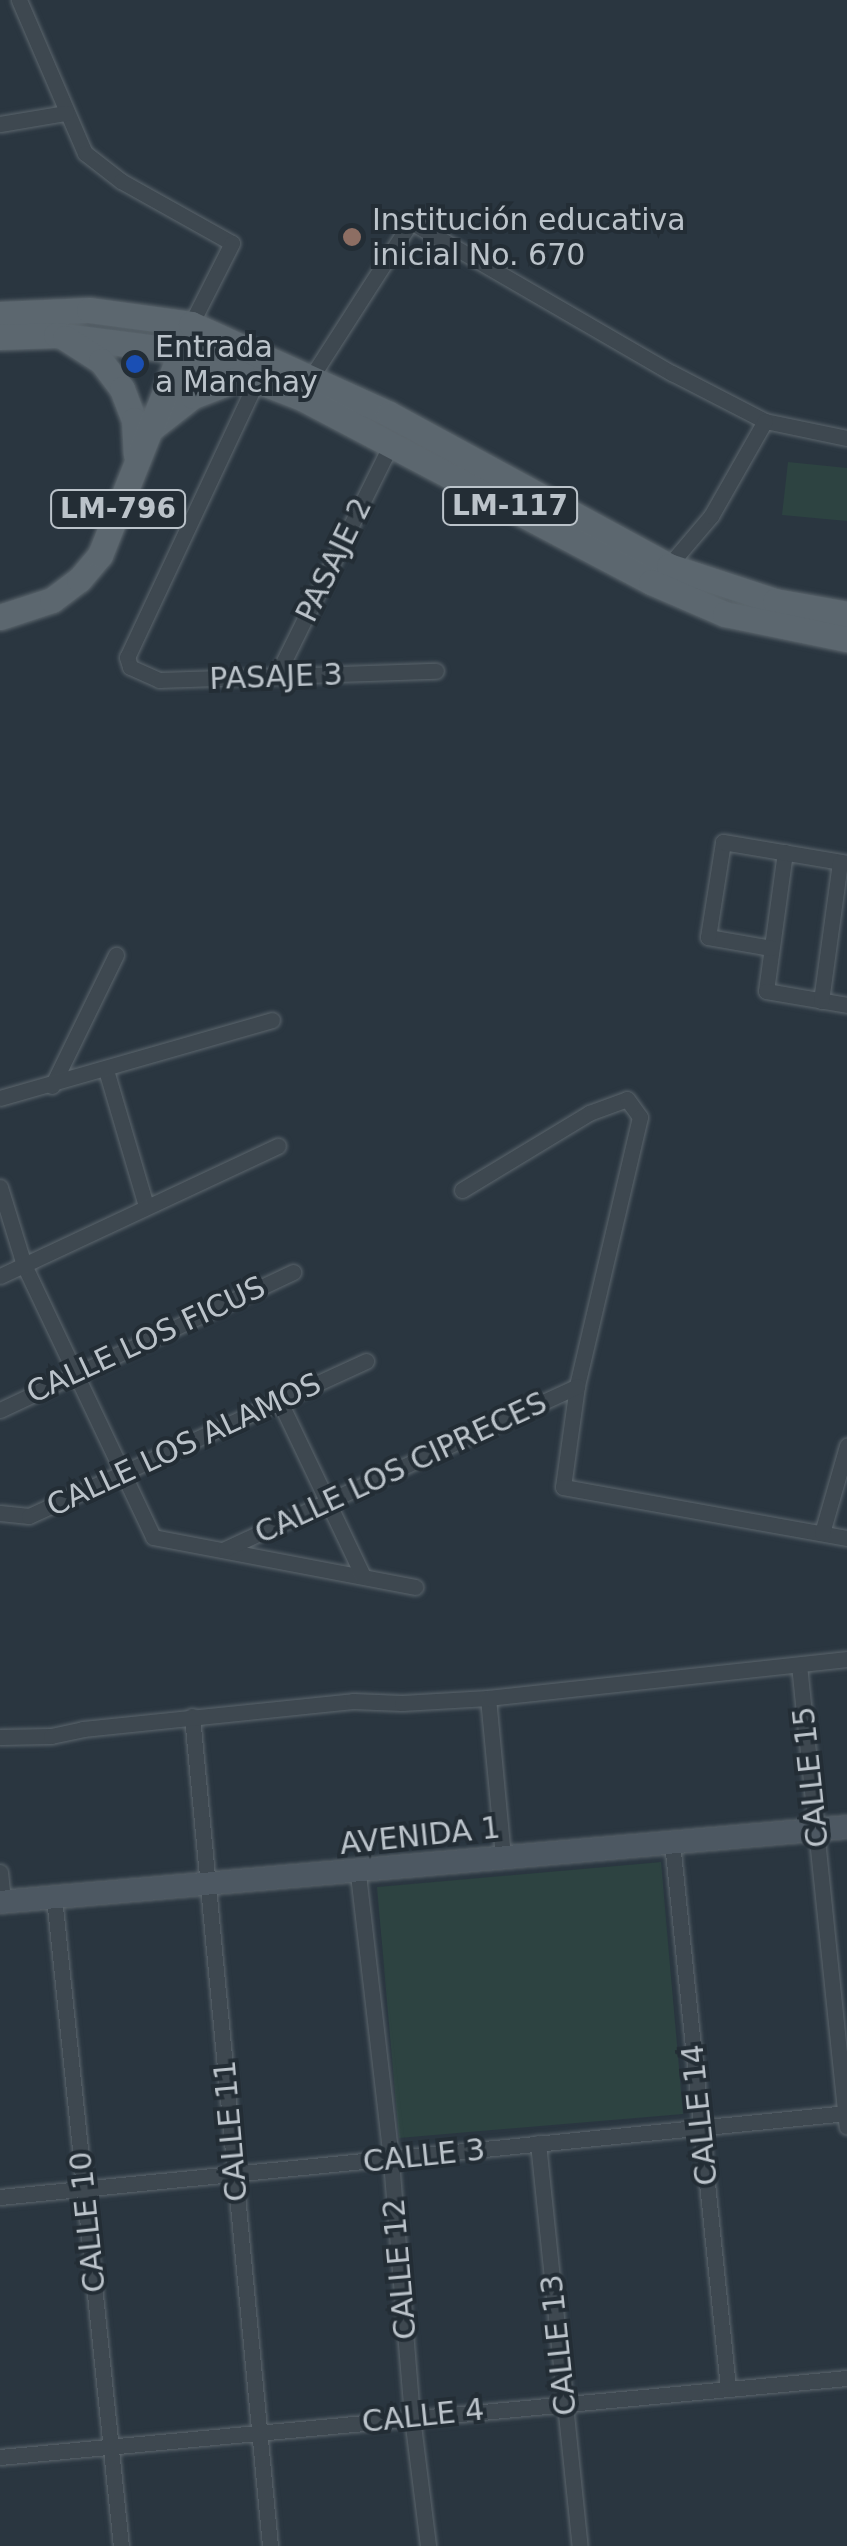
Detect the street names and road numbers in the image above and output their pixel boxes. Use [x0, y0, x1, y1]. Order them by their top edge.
road number: LM-117 [440, 483, 580, 529]
road number: LM-796 [48, 486, 188, 532]
street label: PASAJE 2 [289, 492, 379, 628]
street label: PASAJE 3 [209, 657, 343, 697]
street label: CALLE LOS FICUS [21, 1269, 271, 1411]
street label: CALLE LOS ALAMOS [41, 1366, 327, 1524]
street label: CALLE LOS CIPRECES [249, 1385, 553, 1551]
street label: CALLE 15 [786, 1705, 836, 1849]
street label: AVENIDA 1 [338, 1810, 502, 1862]
street label: CALLE 14 [675, 2043, 725, 2187]
street label: CALLE 11 [207, 2059, 255, 2203]
street label: CALLE 3 [361, 2132, 487, 2180]
street label: CALLE 10 [63, 2150, 113, 2294]
street label: CALLE 12 [376, 2197, 424, 2341]
street label: CALLE 13 [534, 2273, 584, 2417]
street label: CALLE 4 [360, 2392, 486, 2440]

